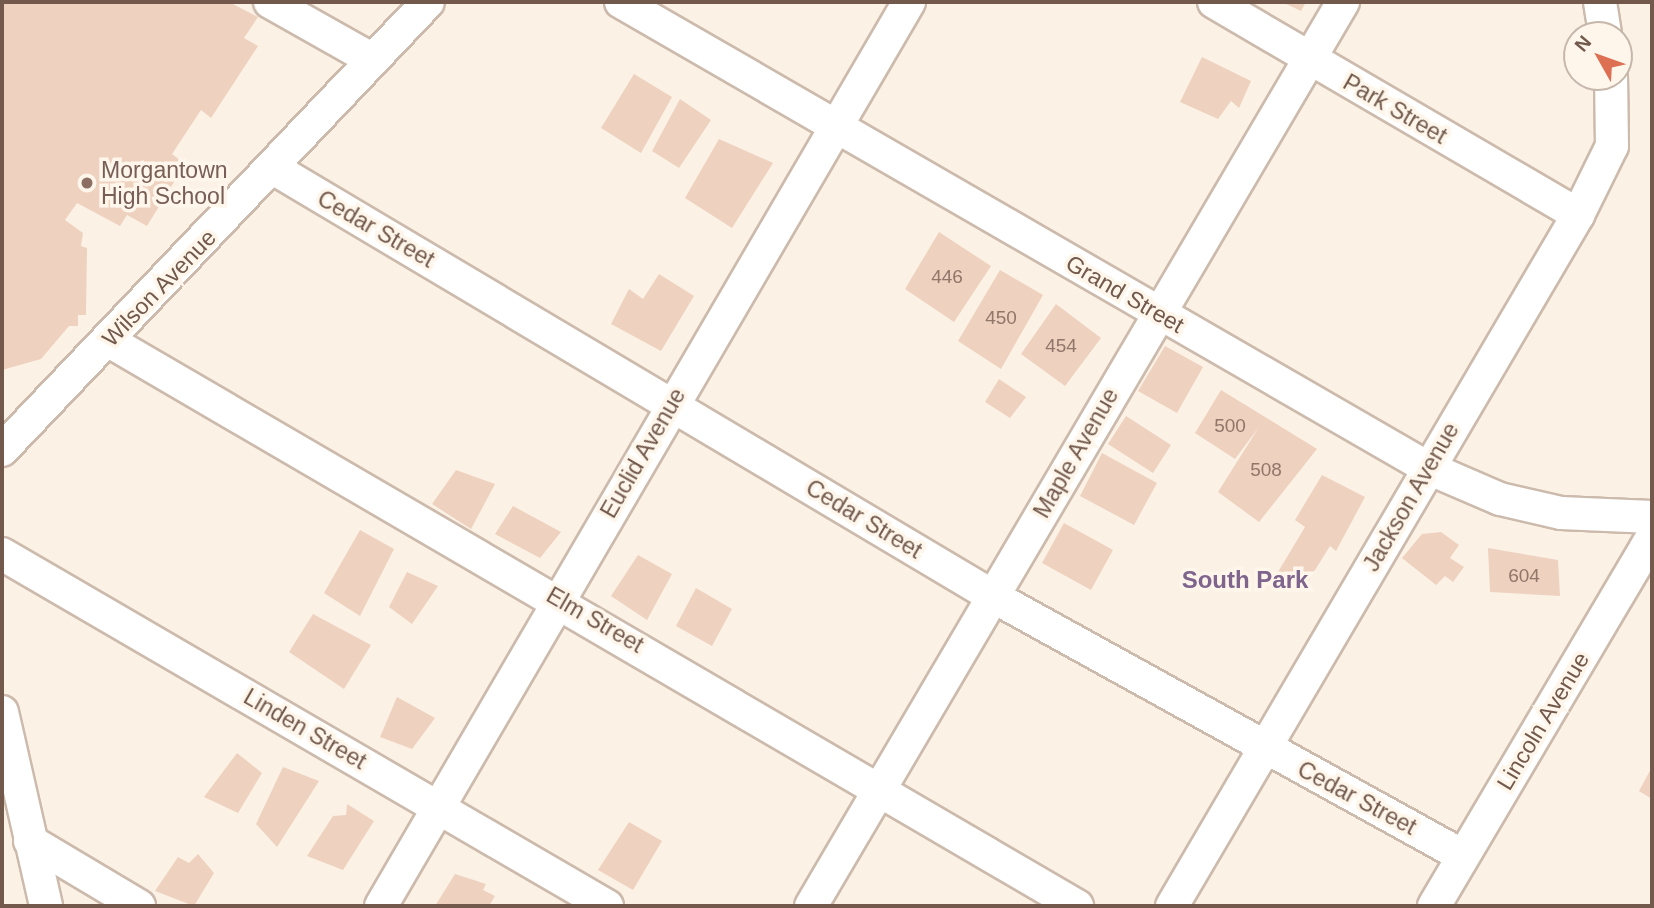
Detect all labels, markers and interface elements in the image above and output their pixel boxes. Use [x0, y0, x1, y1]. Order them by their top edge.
north arrow [1563, 21, 1633, 91]
text: N [1571, 31, 1596, 55]
street label: Park Street [1338, 68, 1452, 150]
place label: Morgantown High School [101, 156, 228, 210]
marker: Morgantown High School [79, 175, 95, 191]
street label: Cedar Street [313, 184, 439, 274]
street label: Wilson Avenue [96, 223, 222, 353]
street label: Grand Street [1061, 249, 1189, 339]
house number: 446 [931, 266, 963, 288]
house number: 450 [985, 307, 1017, 329]
house number: 454 [1045, 335, 1077, 357]
street label: Euclid Avenue [594, 383, 692, 523]
street label: Maple Avenue [1027, 383, 1125, 523]
house number: 500 [1214, 415, 1246, 437]
street label: Jackson Avenue [1357, 417, 1465, 577]
house number: 508 [1250, 459, 1282, 481]
street label: Cedar Street [801, 474, 927, 564]
house number: 604 [1508, 565, 1540, 587]
district label: South Park [1182, 566, 1308, 594]
street label: Elm Street [542, 581, 648, 659]
street label: Lincoln Avenue [1491, 647, 1595, 795]
street label: Linden Street [239, 683, 371, 775]
street label: Cedar Street [1293, 755, 1421, 841]

